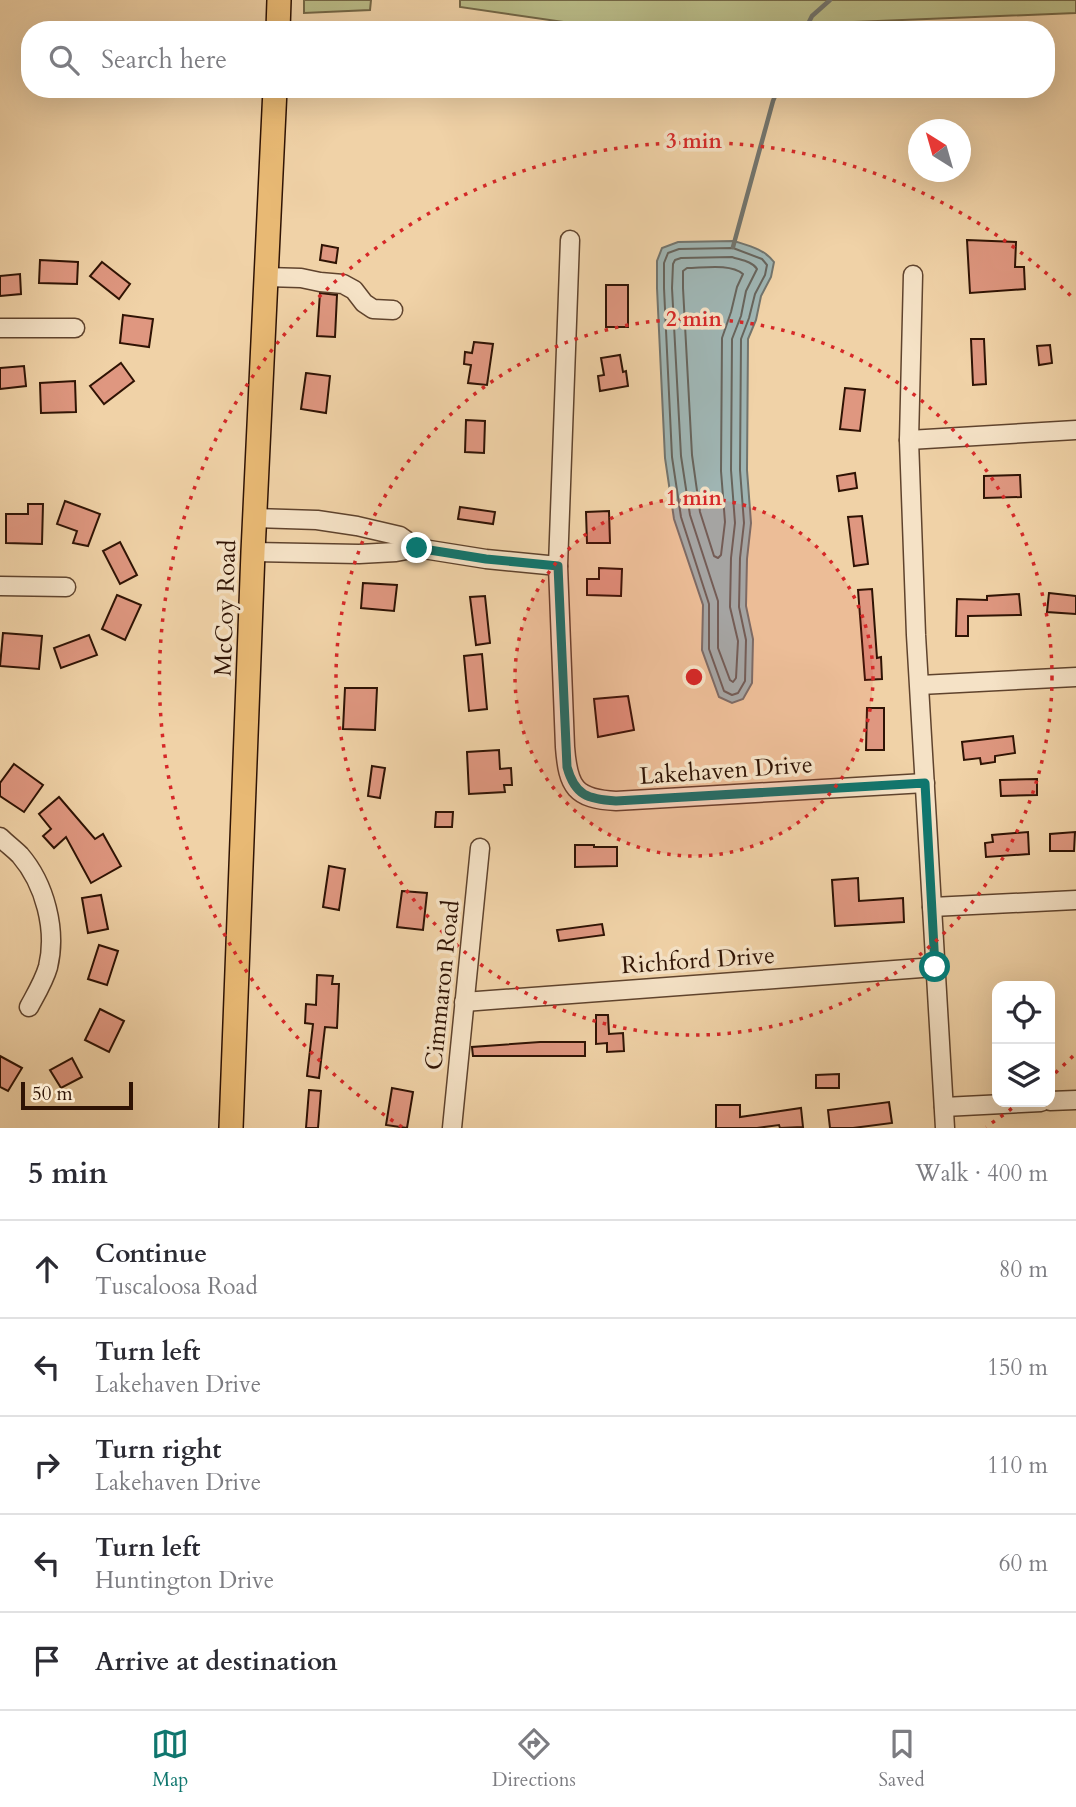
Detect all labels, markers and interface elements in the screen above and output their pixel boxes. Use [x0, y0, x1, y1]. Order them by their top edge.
search box [21, 21, 1055, 98]
icon: search [45, 41, 83, 79]
text: Search here [101, 42, 227, 77]
north arrow [908, 119, 971, 182]
text: 3 min [666, 127, 722, 156]
text: 2 min [666, 305, 722, 334]
text: 1 min [666, 484, 722, 513]
route end [401, 532, 432, 563]
street label: McCoy Road [207, 539, 244, 677]
centre of rings [682, 665, 706, 689]
street label: Lakehaven Drive [638, 748, 814, 793]
street label: Cimmaron Road [417, 898, 468, 1072]
street label: Richford Drive [620, 939, 776, 982]
route start [919, 951, 950, 982]
map controls [992, 981, 1055, 1107]
button: locate [992, 981, 1055, 1044]
button: layers [992, 1044, 1055, 1107]
scale bar [21, 1079, 133, 1111]
text: 50 m [32, 1081, 73, 1107]
text: 5 min [28, 1153, 108, 1194]
text: Walk · 400 m [915, 1158, 1048, 1189]
text: Continue [95, 1236, 207, 1271]
icon: ahead [28, 1250, 66, 1288]
text: 80 m [999, 1254, 1048, 1285]
text: Tuscaloosa Road [95, 1271, 258, 1302]
text: Turn left [95, 1334, 200, 1369]
icon: left [28, 1348, 66, 1386]
text: 150 m [987, 1352, 1048, 1383]
text: Lakehaven Drive [95, 1369, 261, 1400]
text: Turn right [95, 1432, 222, 1467]
icon: right [28, 1446, 66, 1484]
text: 110 m [987, 1450, 1048, 1481]
text: Lakehaven Drive [95, 1467, 261, 1498]
text: Turn left [95, 1530, 200, 1565]
icon: left [28, 1544, 66, 1582]
text: 60 m [999, 1548, 1048, 1579]
text: Huntington Drive [95, 1565, 274, 1596]
icon: arrive [28, 1642, 66, 1680]
text: Arrive at destination [95, 1644, 338, 1679]
tab: Map [151, 1725, 189, 1793]
tab: Directions [492, 1725, 576, 1793]
tab: Saved [879, 1725, 925, 1793]

